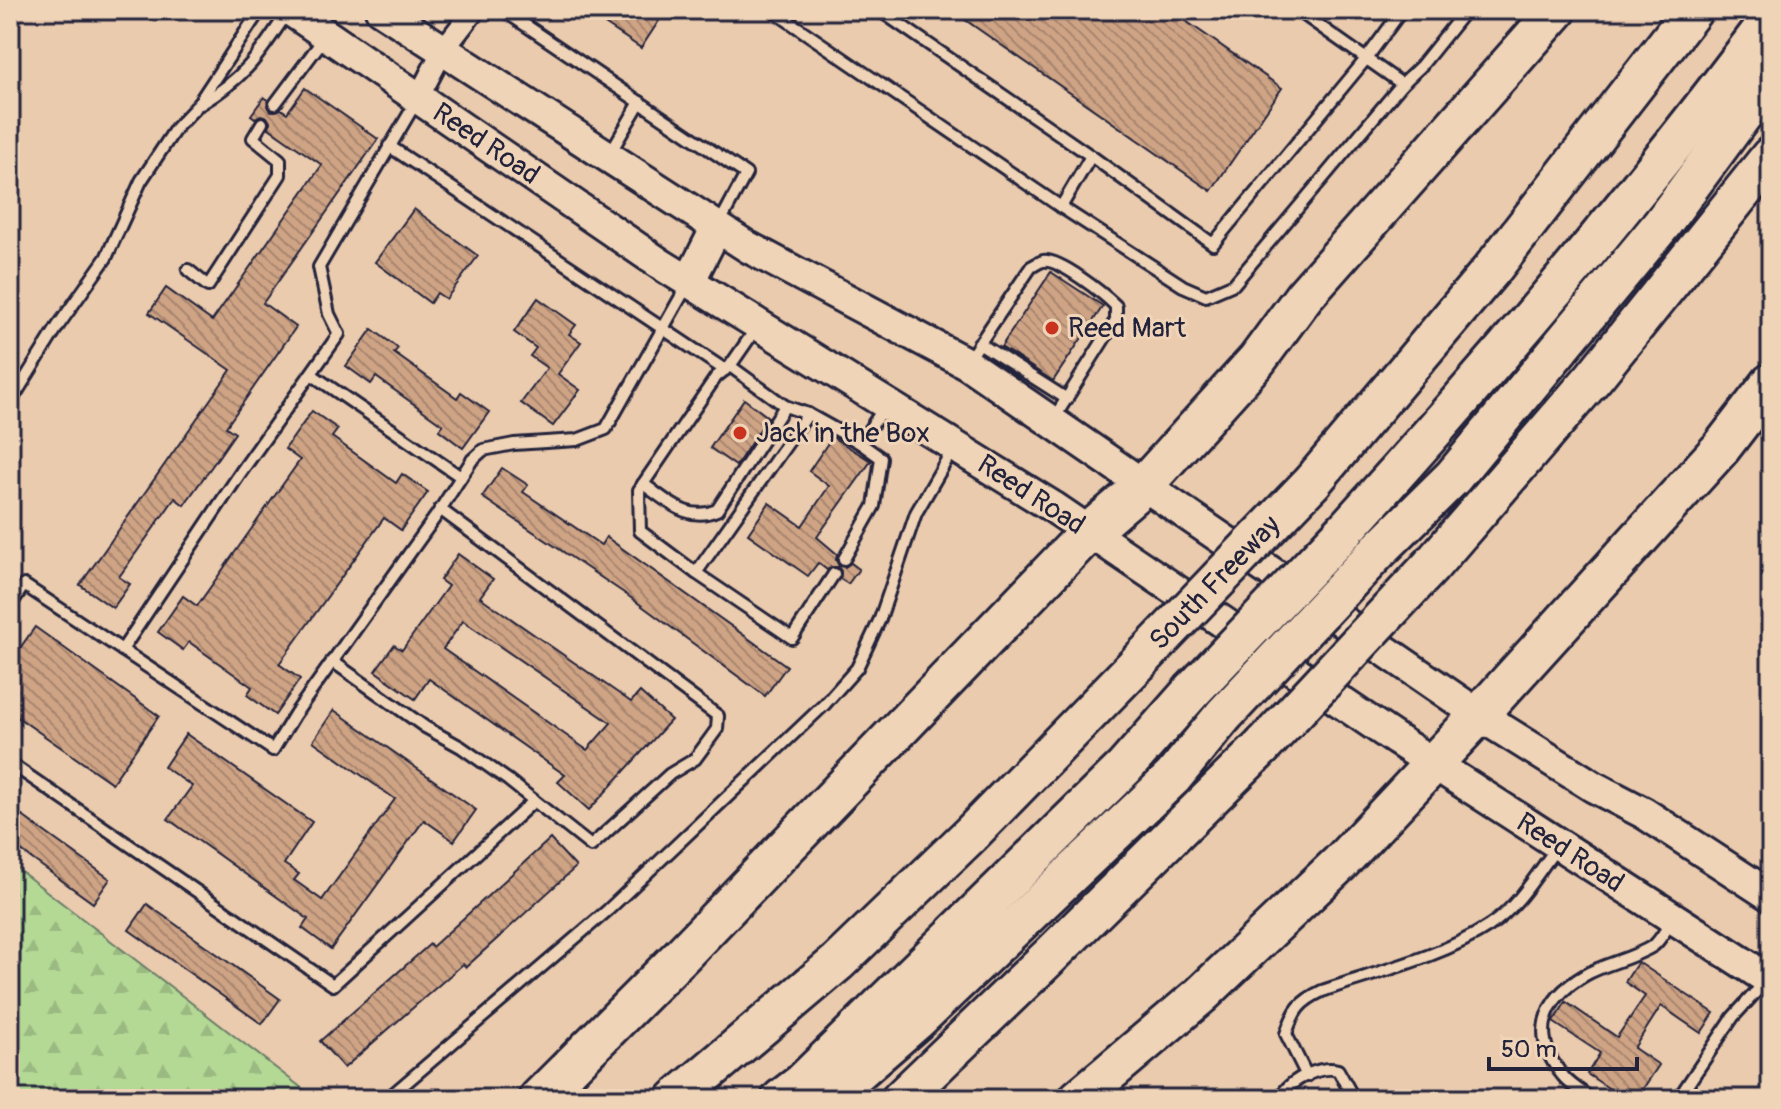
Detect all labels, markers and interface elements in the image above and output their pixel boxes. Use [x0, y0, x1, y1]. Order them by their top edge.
street label: Reed Road [426, 95, 546, 193]
place label: Reed Mart [1068, 311, 1187, 346]
marker: Reed Mart [1043, 319, 1061, 337]
place label: Jack in the Box [756, 416, 930, 451]
marker: Jack in the Box [731, 424, 749, 442]
street label: Reed Road [970, 447, 1092, 543]
street label: South Freeway [1142, 508, 1288, 658]
street label: Reed Road [1509, 805, 1631, 901]
scale bar [1489, 1021, 1637, 1071]
text: 50 m [1501, 1035, 1557, 1064]

